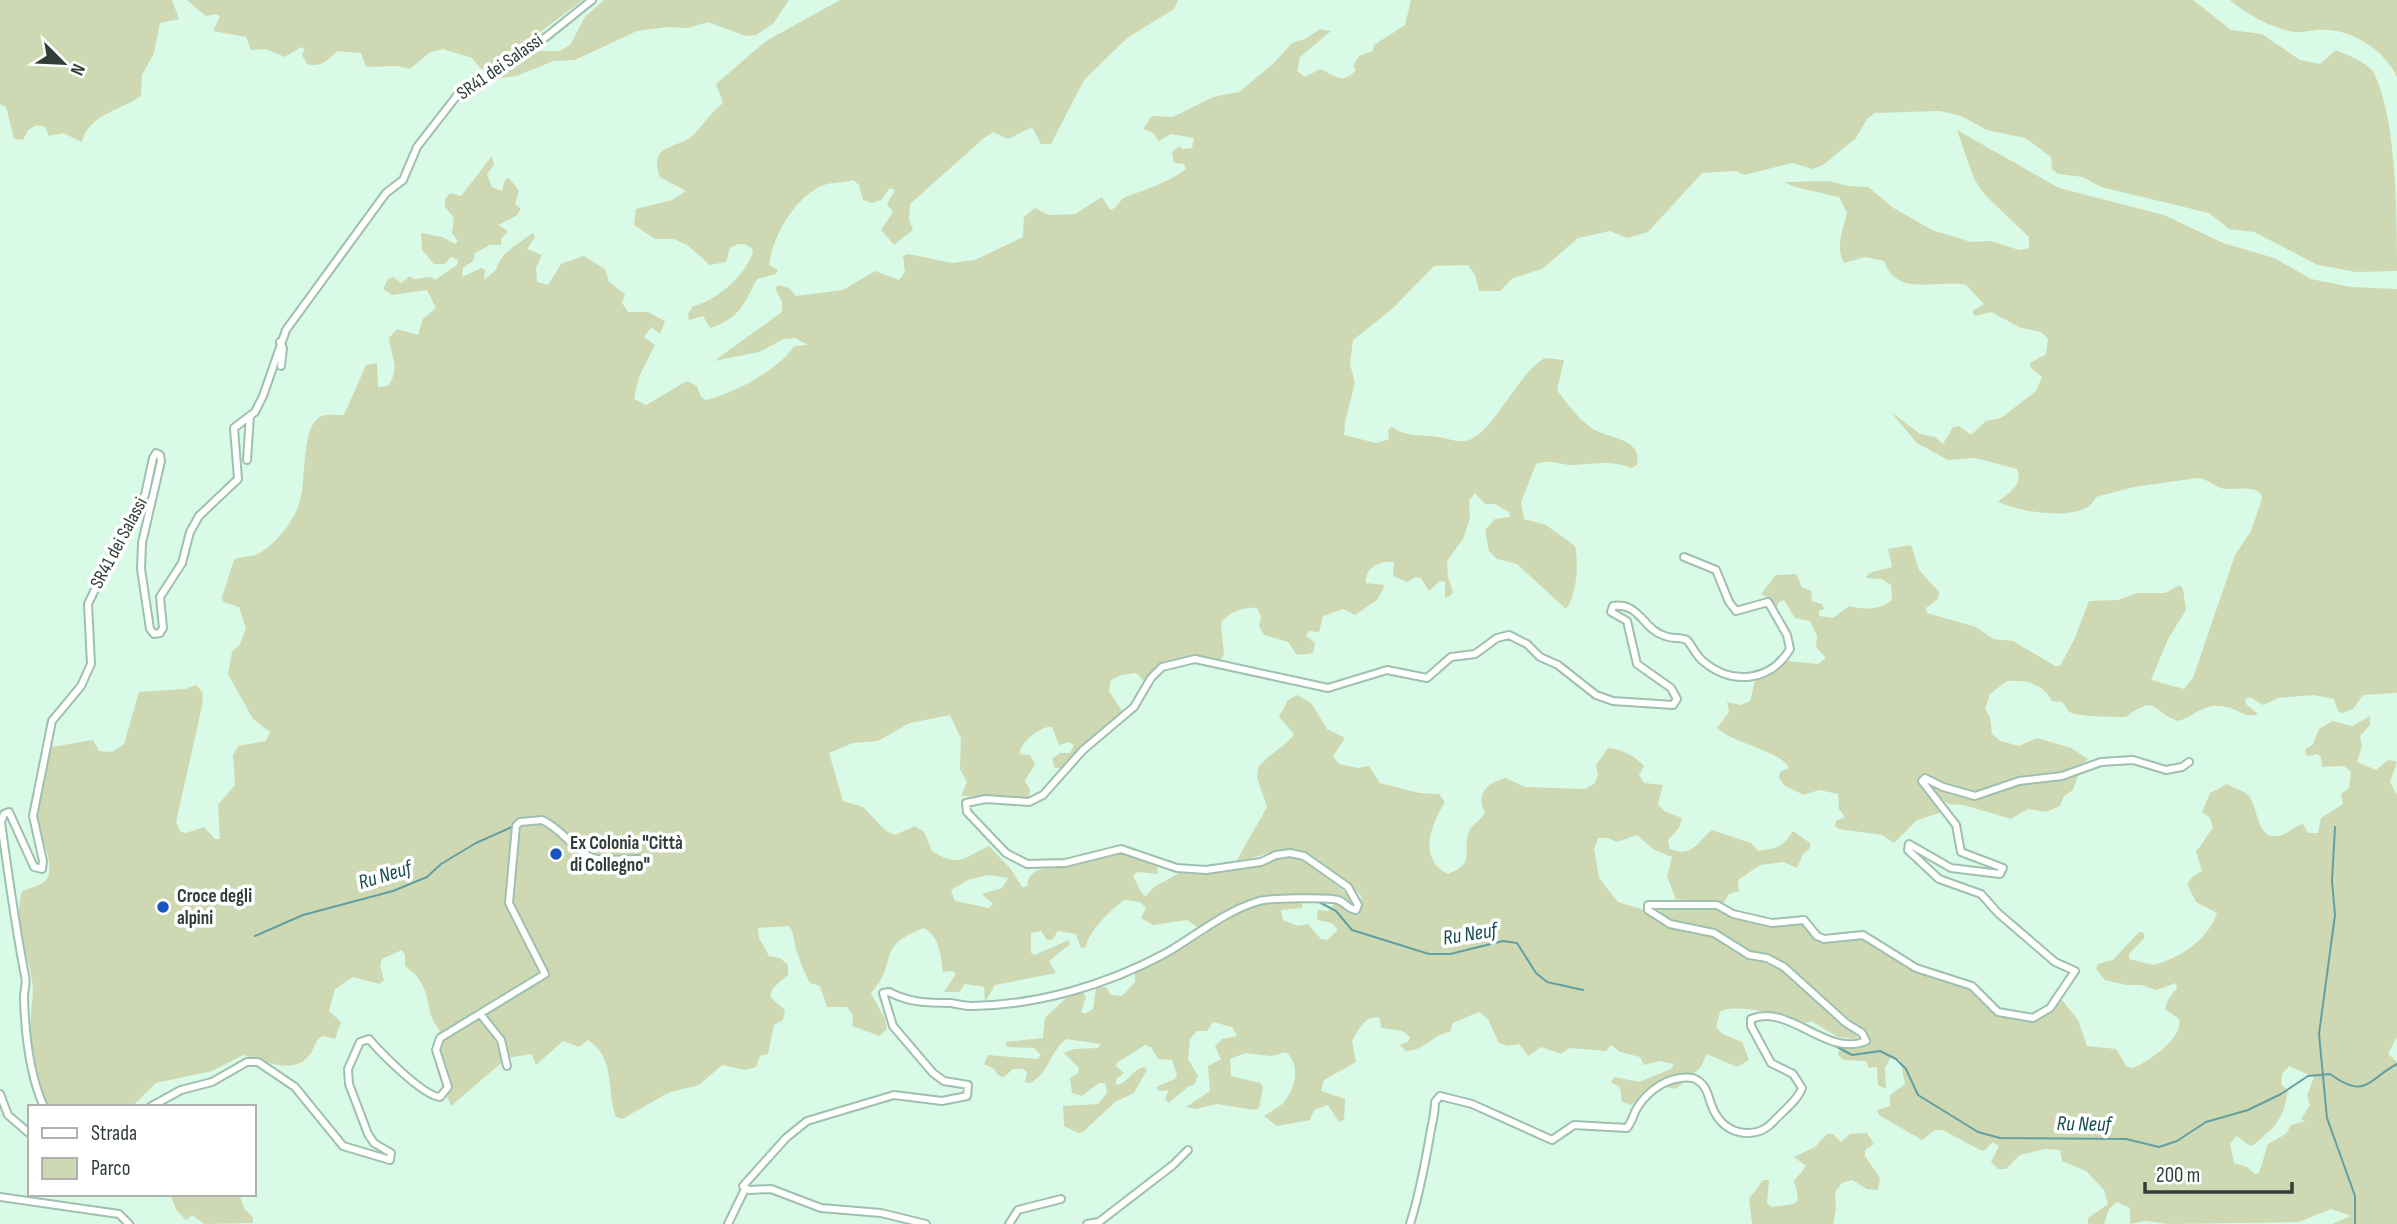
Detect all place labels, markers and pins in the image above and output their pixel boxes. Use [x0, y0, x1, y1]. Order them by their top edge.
place label: Ex Colonia "Città di Collegno" [570, 832, 683, 877]
marker: Ex Colonia "Città di Collegno" [548, 846, 564, 862]
place label: Croce degli alpini [177, 885, 252, 930]
marker: Croce degli alpini [155, 899, 171, 915]

